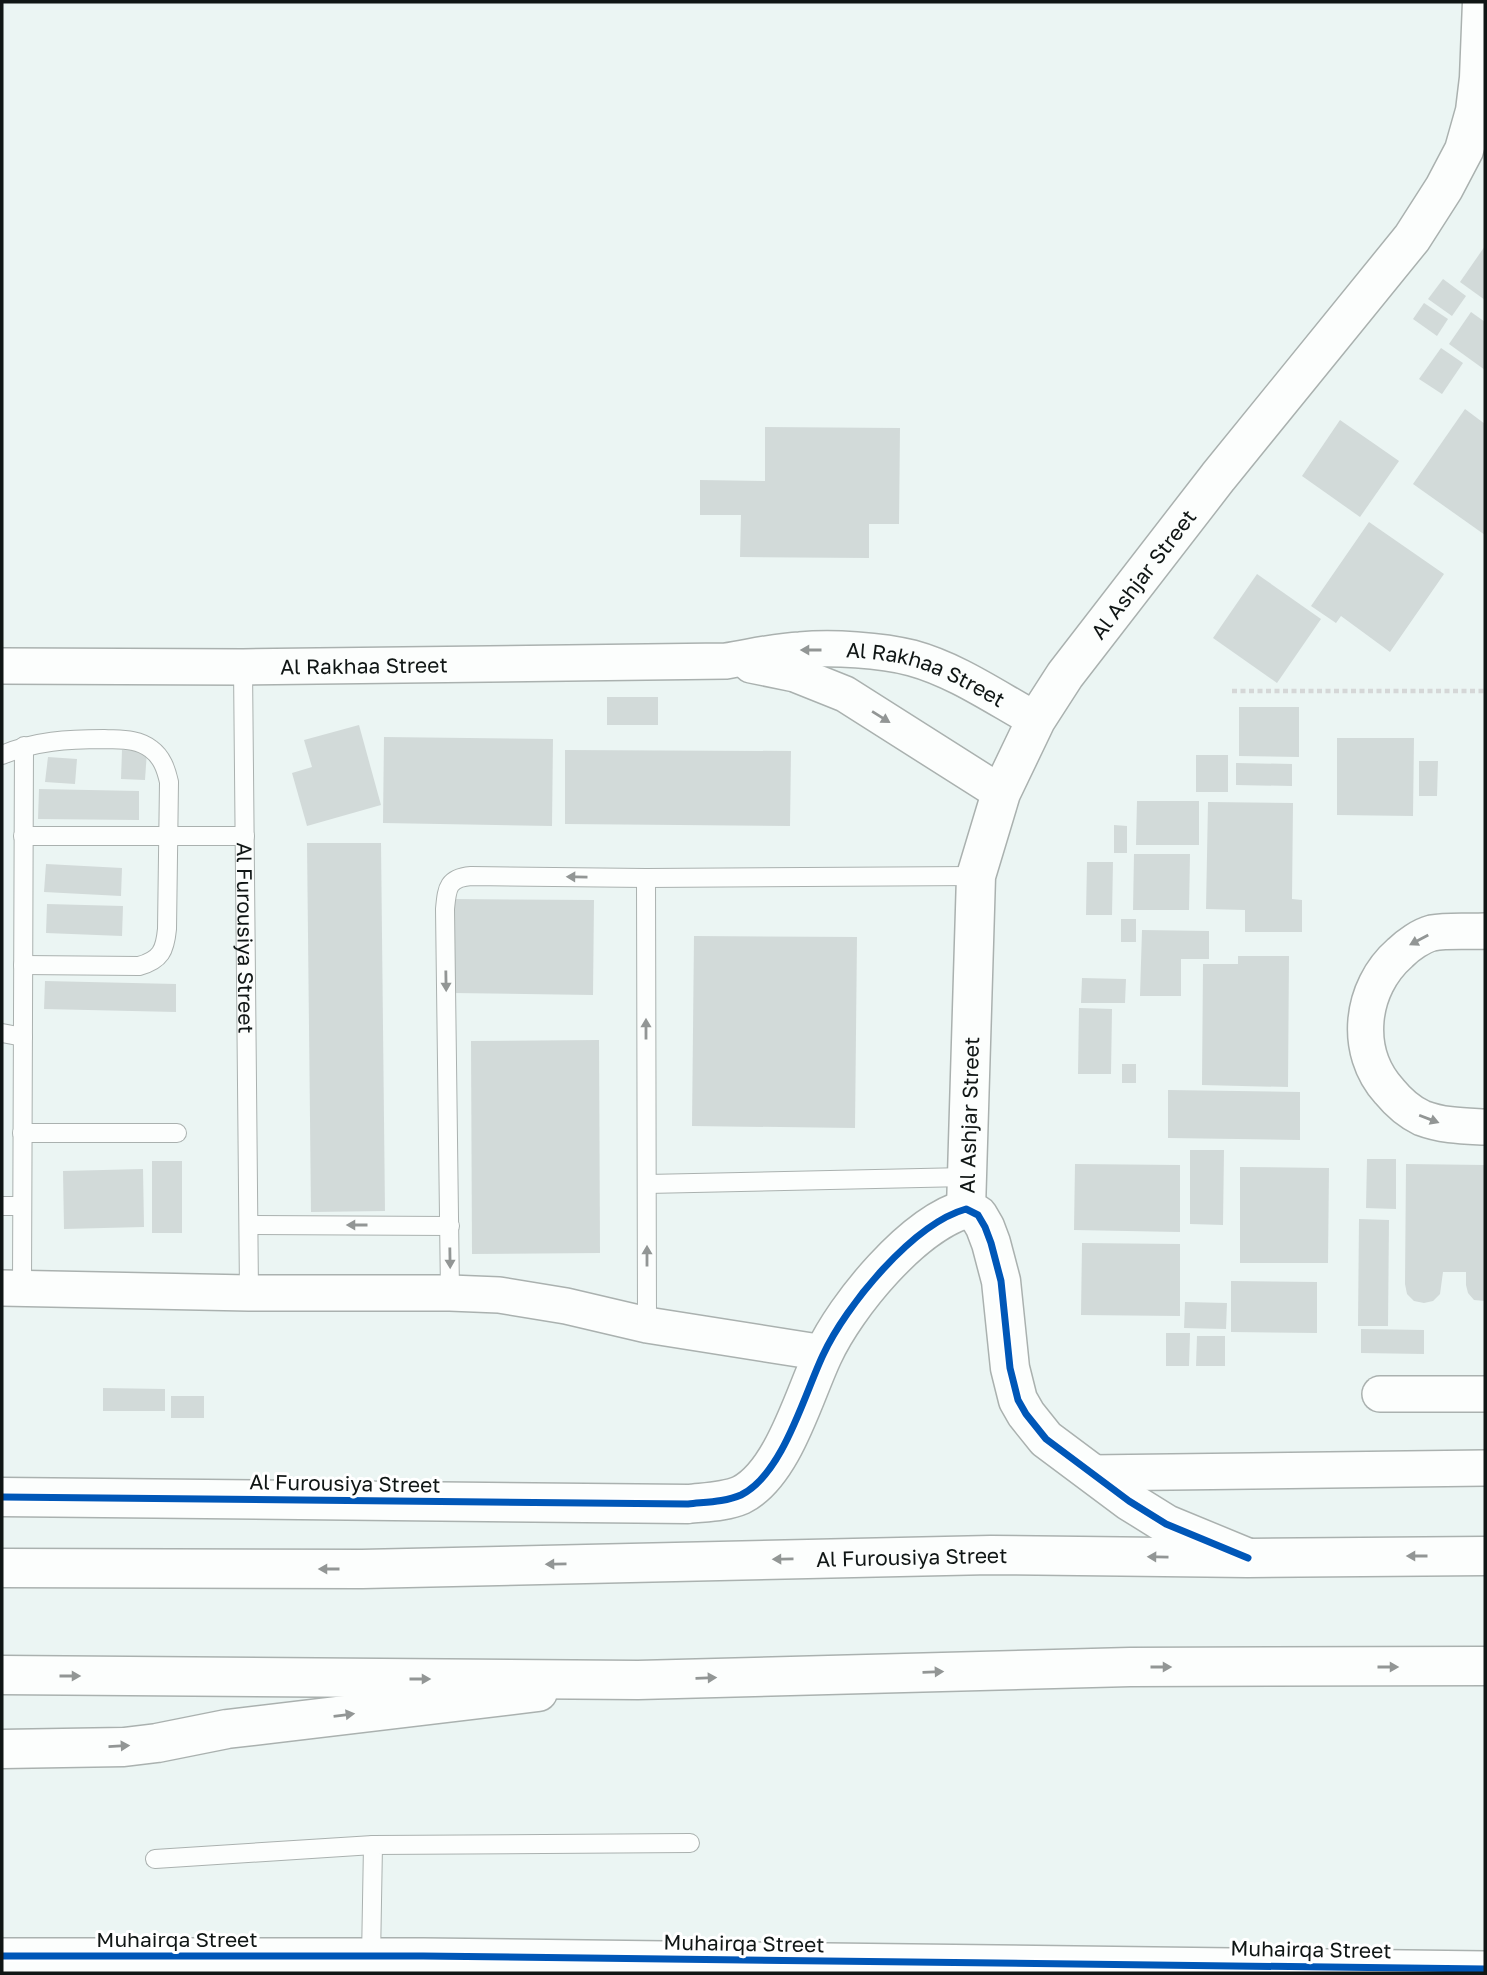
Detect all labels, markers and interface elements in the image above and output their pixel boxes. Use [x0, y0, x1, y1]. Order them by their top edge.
street label: Al Ashjar Street [1085, 504, 1201, 644]
street label: Al Rakhaa Street [845, 636, 1010, 712]
one-way arrow [800, 644, 822, 656]
street label: Al Rakhaa Street [280, 651, 448, 680]
one-way arrow [871, 710, 891, 723]
street label: Al Furousiya Street [232, 842, 260, 1034]
one-way arrow [566, 871, 588, 883]
one-way arrow [1409, 934, 1428, 946]
one-way arrow [440, 971, 452, 993]
one-way arrow [640, 1018, 652, 1040]
street label: Al Ashjar Street [953, 1036, 984, 1194]
one-way arrow [1418, 1114, 1439, 1125]
one-way arrow [346, 1219, 368, 1231]
one-way arrow [641, 1245, 653, 1267]
one-way arrow [444, 1247, 456, 1269]
street label: Al Furousiya Street [249, 1468, 441, 1498]
street label: Al Furousiya Street [816, 1542, 1008, 1572]
one-way arrow [1406, 1550, 1428, 1562]
one-way arrow [1147, 1551, 1169, 1562]
one-way arrow [772, 1553, 794, 1565]
one-way arrow [545, 1558, 567, 1570]
one-way arrow [317, 1563, 339, 1575]
one-way arrow [1150, 1661, 1172, 1673]
one-way arrow [1378, 1661, 1400, 1673]
one-way arrow [923, 1667, 945, 1678]
one-way arrow [59, 1670, 81, 1682]
one-way arrow [409, 1673, 431, 1685]
one-way arrow [695, 1673, 717, 1684]
one-way arrow [333, 1709, 355, 1720]
one-way arrow [108, 1741, 130, 1752]
street label: Muhairqa Street [96, 1926, 258, 1952]
street label: Muhairqa Street [663, 1929, 825, 1957]
street label: Muhairqa Street [1230, 1935, 1392, 1963]

